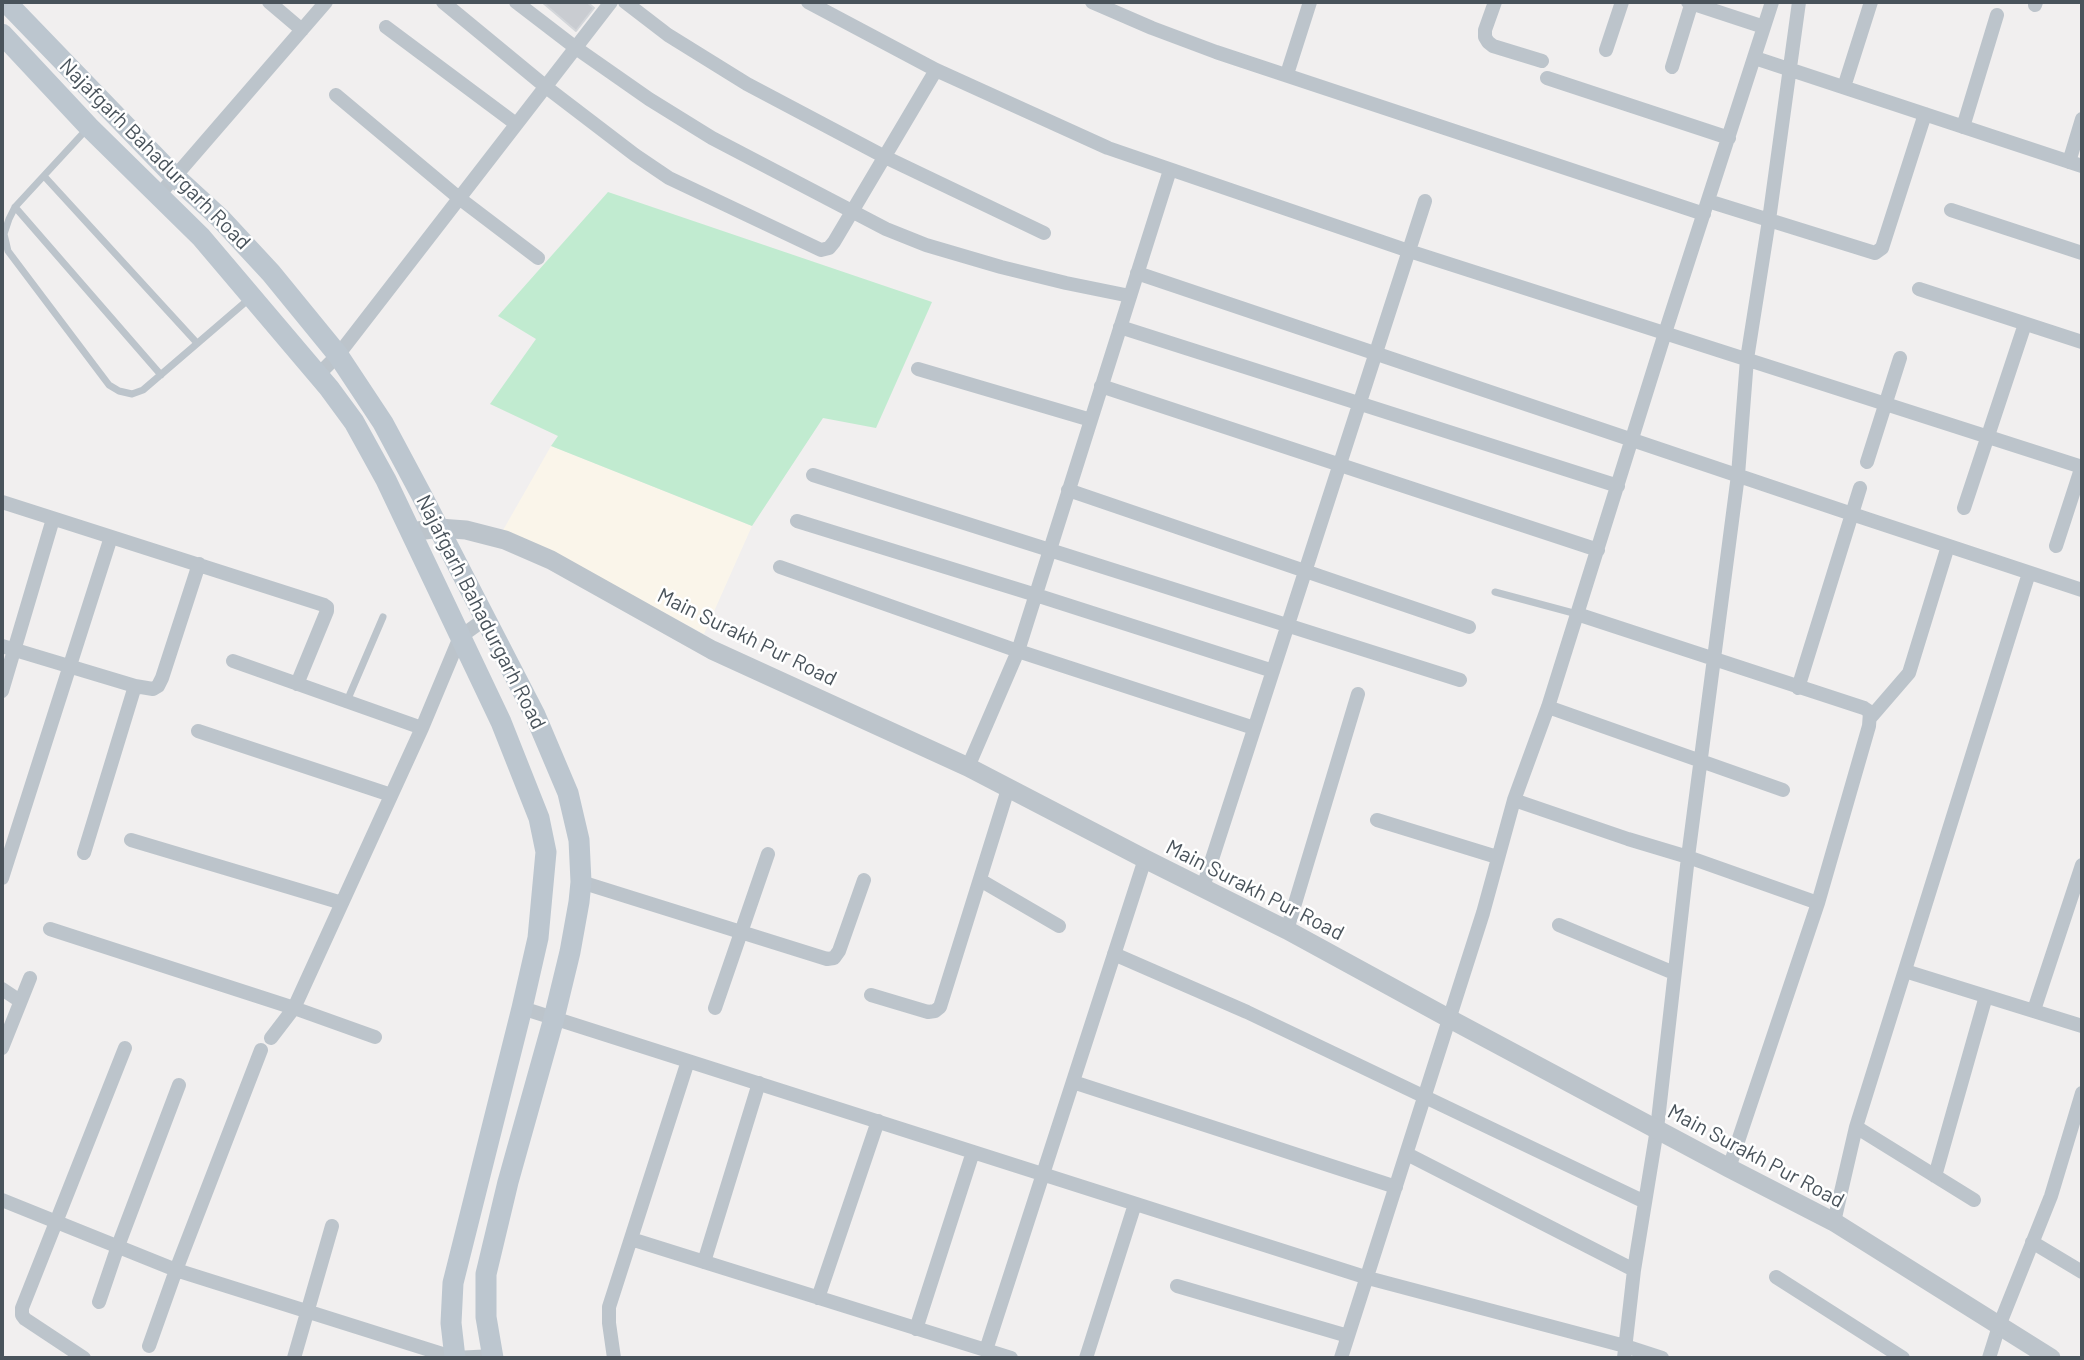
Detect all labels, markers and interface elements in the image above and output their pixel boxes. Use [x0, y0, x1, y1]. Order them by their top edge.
street label: Najafgarh Bahadurgarh Road [54, 53, 256, 255]
street label: Najafgarh Bahadurgarh Road [411, 490, 551, 734]
street label: Main Surakh Pur Road [653, 583, 841, 691]
street label: Main Surakh Pur Road [1162, 834, 1348, 946]
street label: Main Surakh Pur Road [1663, 1099, 1849, 1213]

